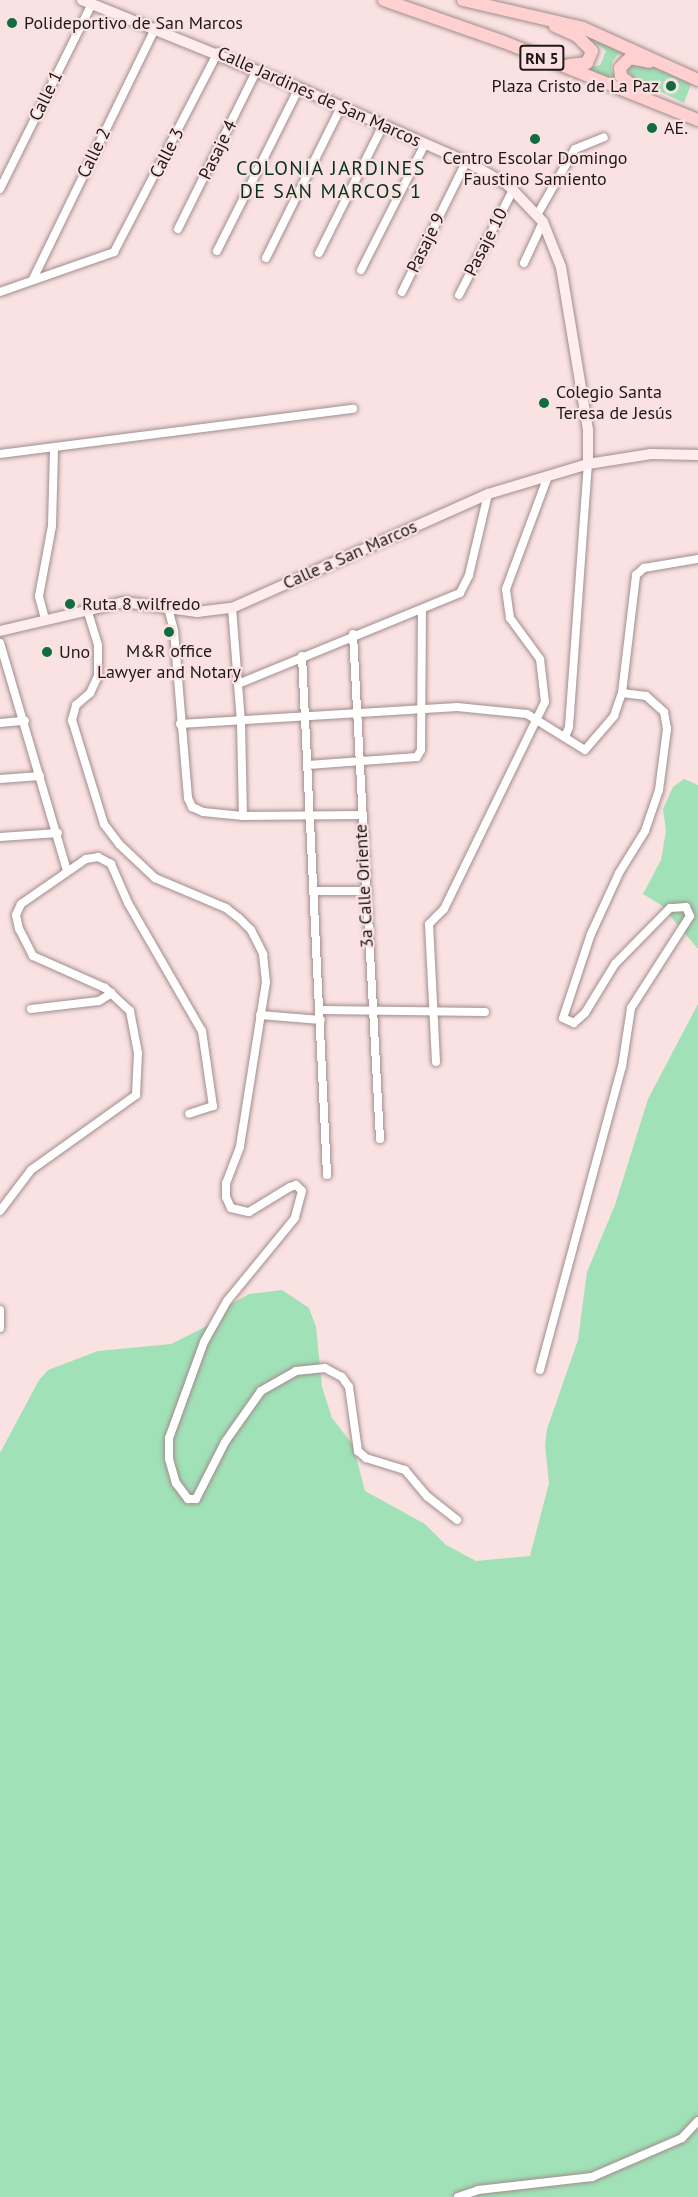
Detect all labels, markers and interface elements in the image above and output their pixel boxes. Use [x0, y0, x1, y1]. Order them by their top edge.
place label: Polideportivo de San Marcos [24, 12, 243, 34]
marker: Polideportivo de San Marcos [5, 16, 19, 30]
street label: Calle Jardines de San Marcos [214, 42, 424, 152]
road number: RN 5 [518, 45, 566, 71]
street label: Calle 1 [25, 67, 67, 125]
place label: Plaza Cristo de La Paz [491, 75, 659, 97]
marker: Plaza Cristo de La Paz [664, 79, 678, 93]
street label: Pasaje 4 [194, 117, 242, 183]
place label: AE. [664, 117, 688, 139]
marker: AE. [645, 121, 659, 135]
street label: Calle 2 [73, 124, 115, 182]
street label: Calle 3 [145, 124, 189, 182]
marker: Centro Escolar Domingo Faustino Samiento [528, 132, 542, 146]
place label: Centro Escolar Domingo Faustino Samiento [442, 148, 628, 190]
district label: COLONIA JARDINES DE SAN MARCOS 1 [236, 156, 426, 203]
street label: Pasaje 10 [460, 204, 512, 280]
street label: Pasaje 9 [402, 210, 450, 276]
place label: Colegio Santa Teresa de Jesús [556, 382, 672, 424]
marker: Colegio Santa Teresa de Jesús [537, 396, 551, 410]
street label: Calle a San Marcos [280, 516, 420, 594]
place label: Ruta 8 wilfredo [82, 593, 200, 615]
marker: Ruta 8 wilfredo [63, 597, 77, 611]
marker: M&R office Lawyer and Notary [162, 625, 176, 639]
place label: Uno [59, 641, 90, 663]
place label: M&R office Lawyer and Notary [97, 641, 241, 684]
marker: Uno [40, 645, 54, 659]
street label: 3a Calle Oriente [350, 823, 378, 949]

